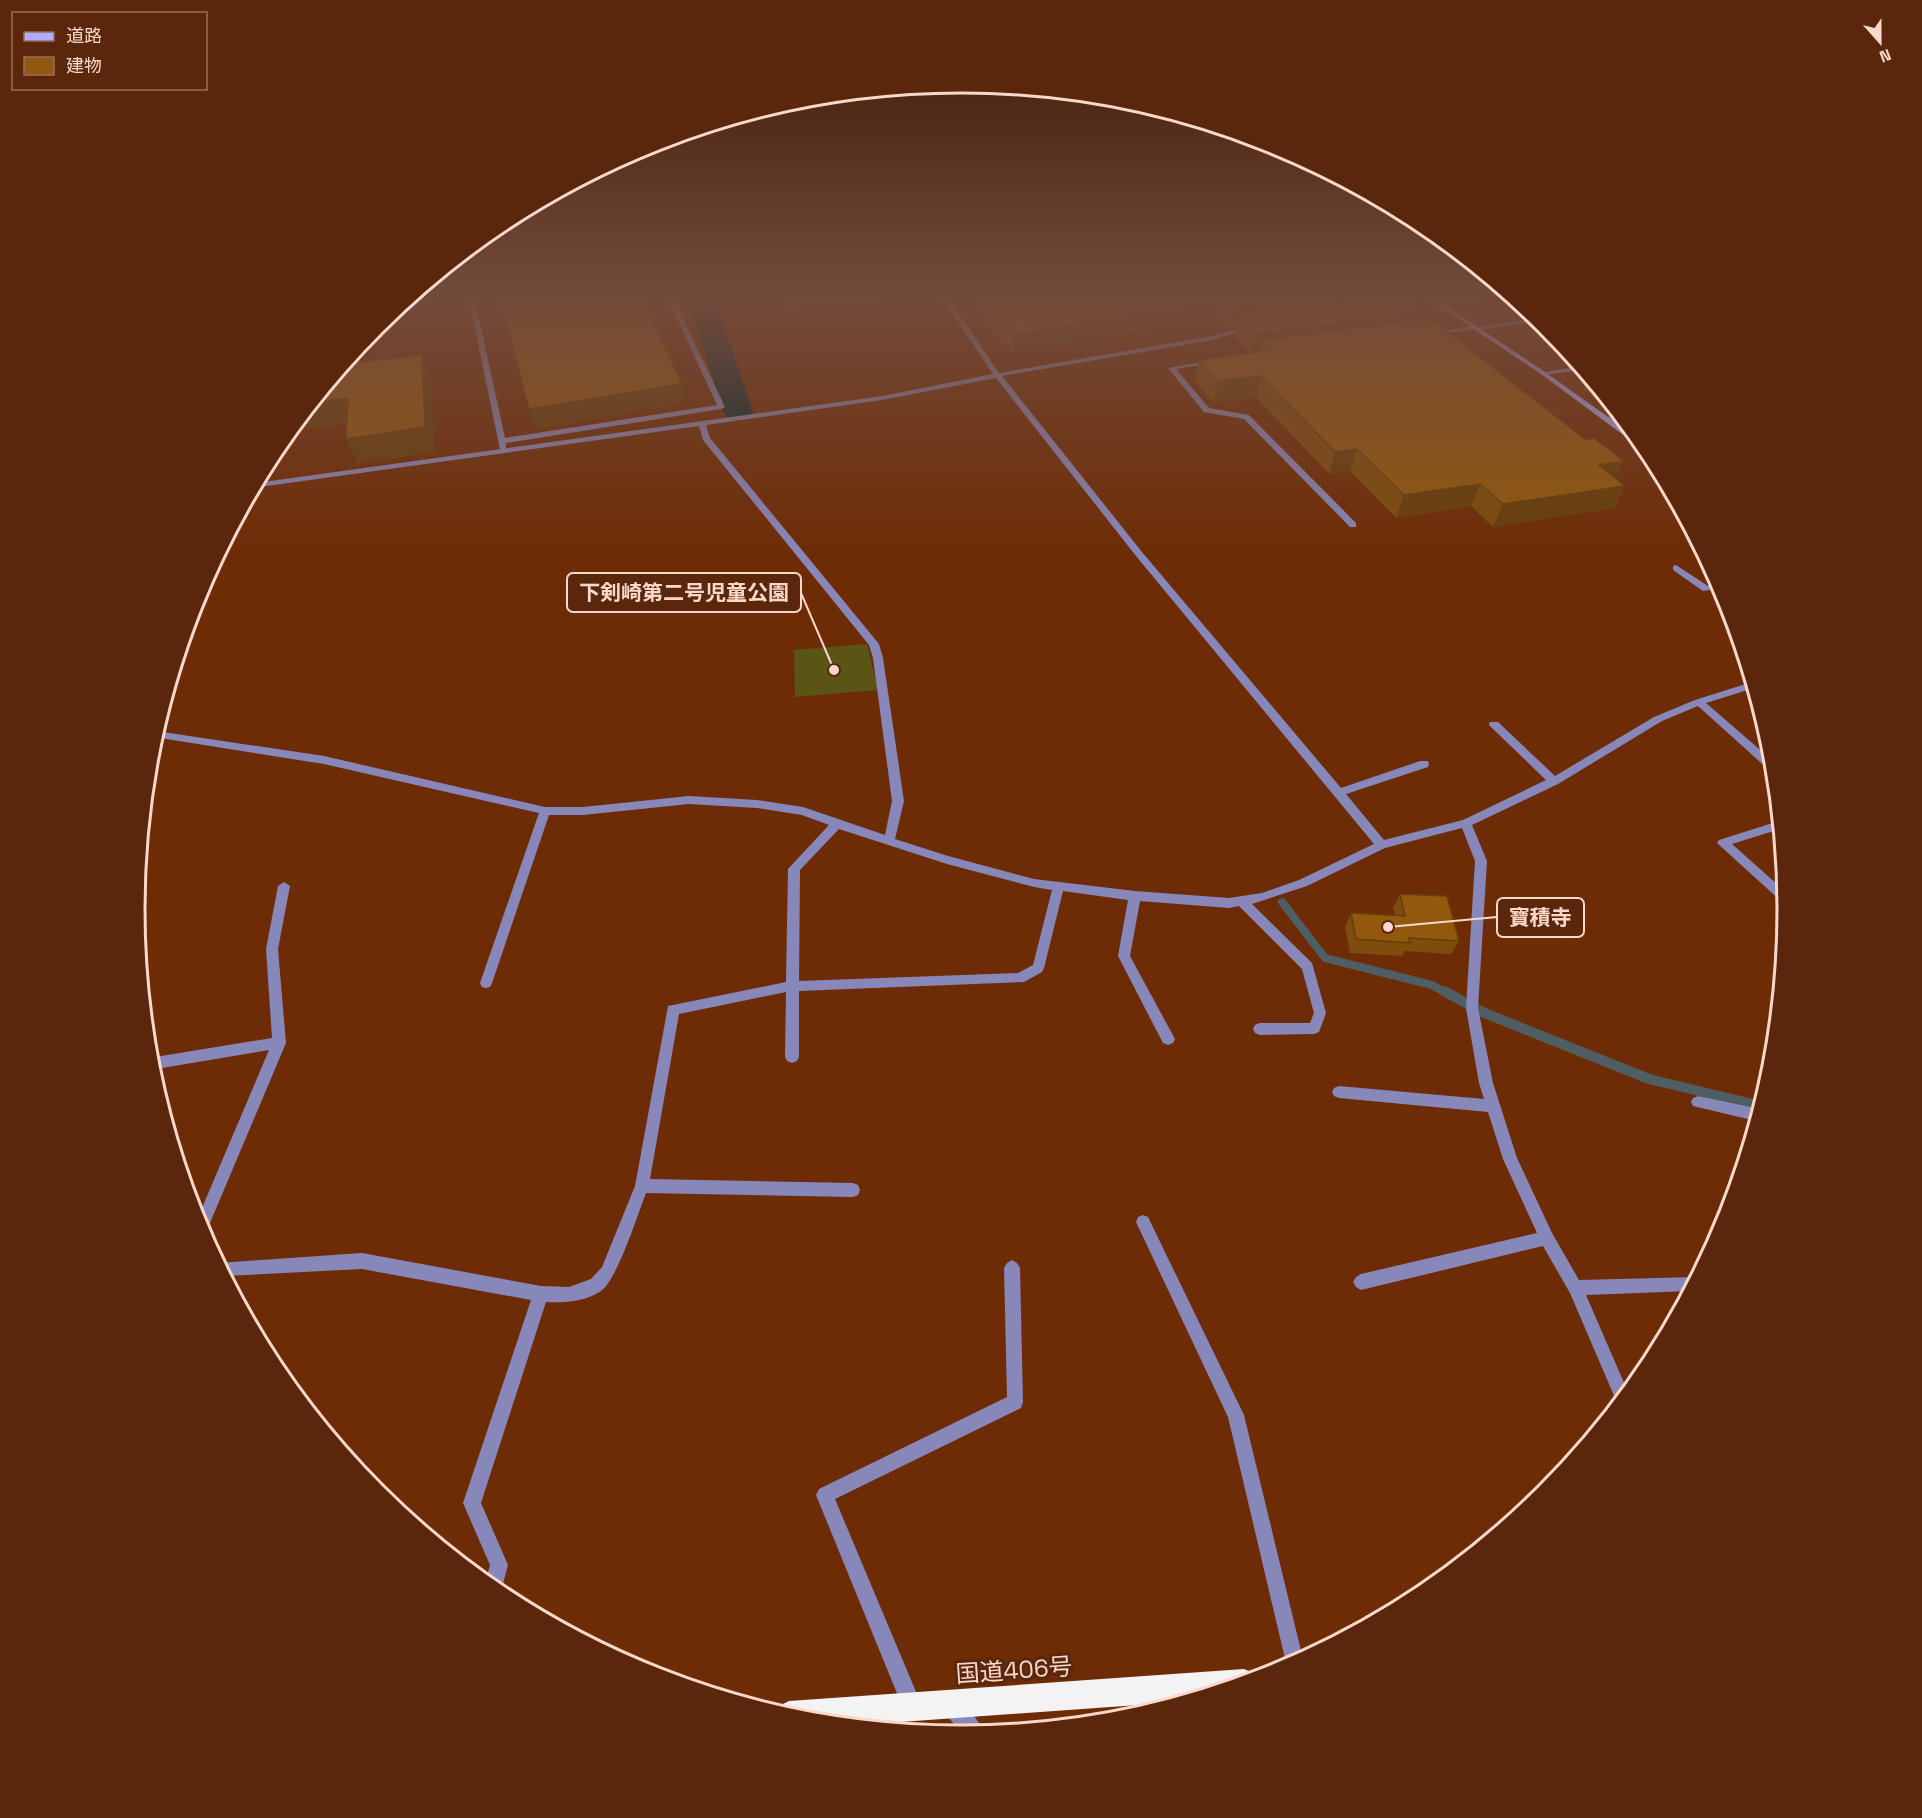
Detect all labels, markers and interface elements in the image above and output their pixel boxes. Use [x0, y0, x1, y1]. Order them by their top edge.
legend [12, 12, 207, 90]
north arrow [1850, 12, 1910, 72]
text: 道路 [66, 24, 102, 47]
text: N [1876, 44, 1894, 67]
text: 建物 [66, 54, 102, 77]
callout: 下剣崎第二号児童公園 [567, 573, 801, 612]
text: 下剣崎第二号児童公園 [579, 579, 789, 606]
callout: 寶積寺 [1497, 898, 1584, 937]
text: 寶積寺 [1509, 904, 1572, 931]
street label: 国道406号 [955, 1650, 1073, 1690]

